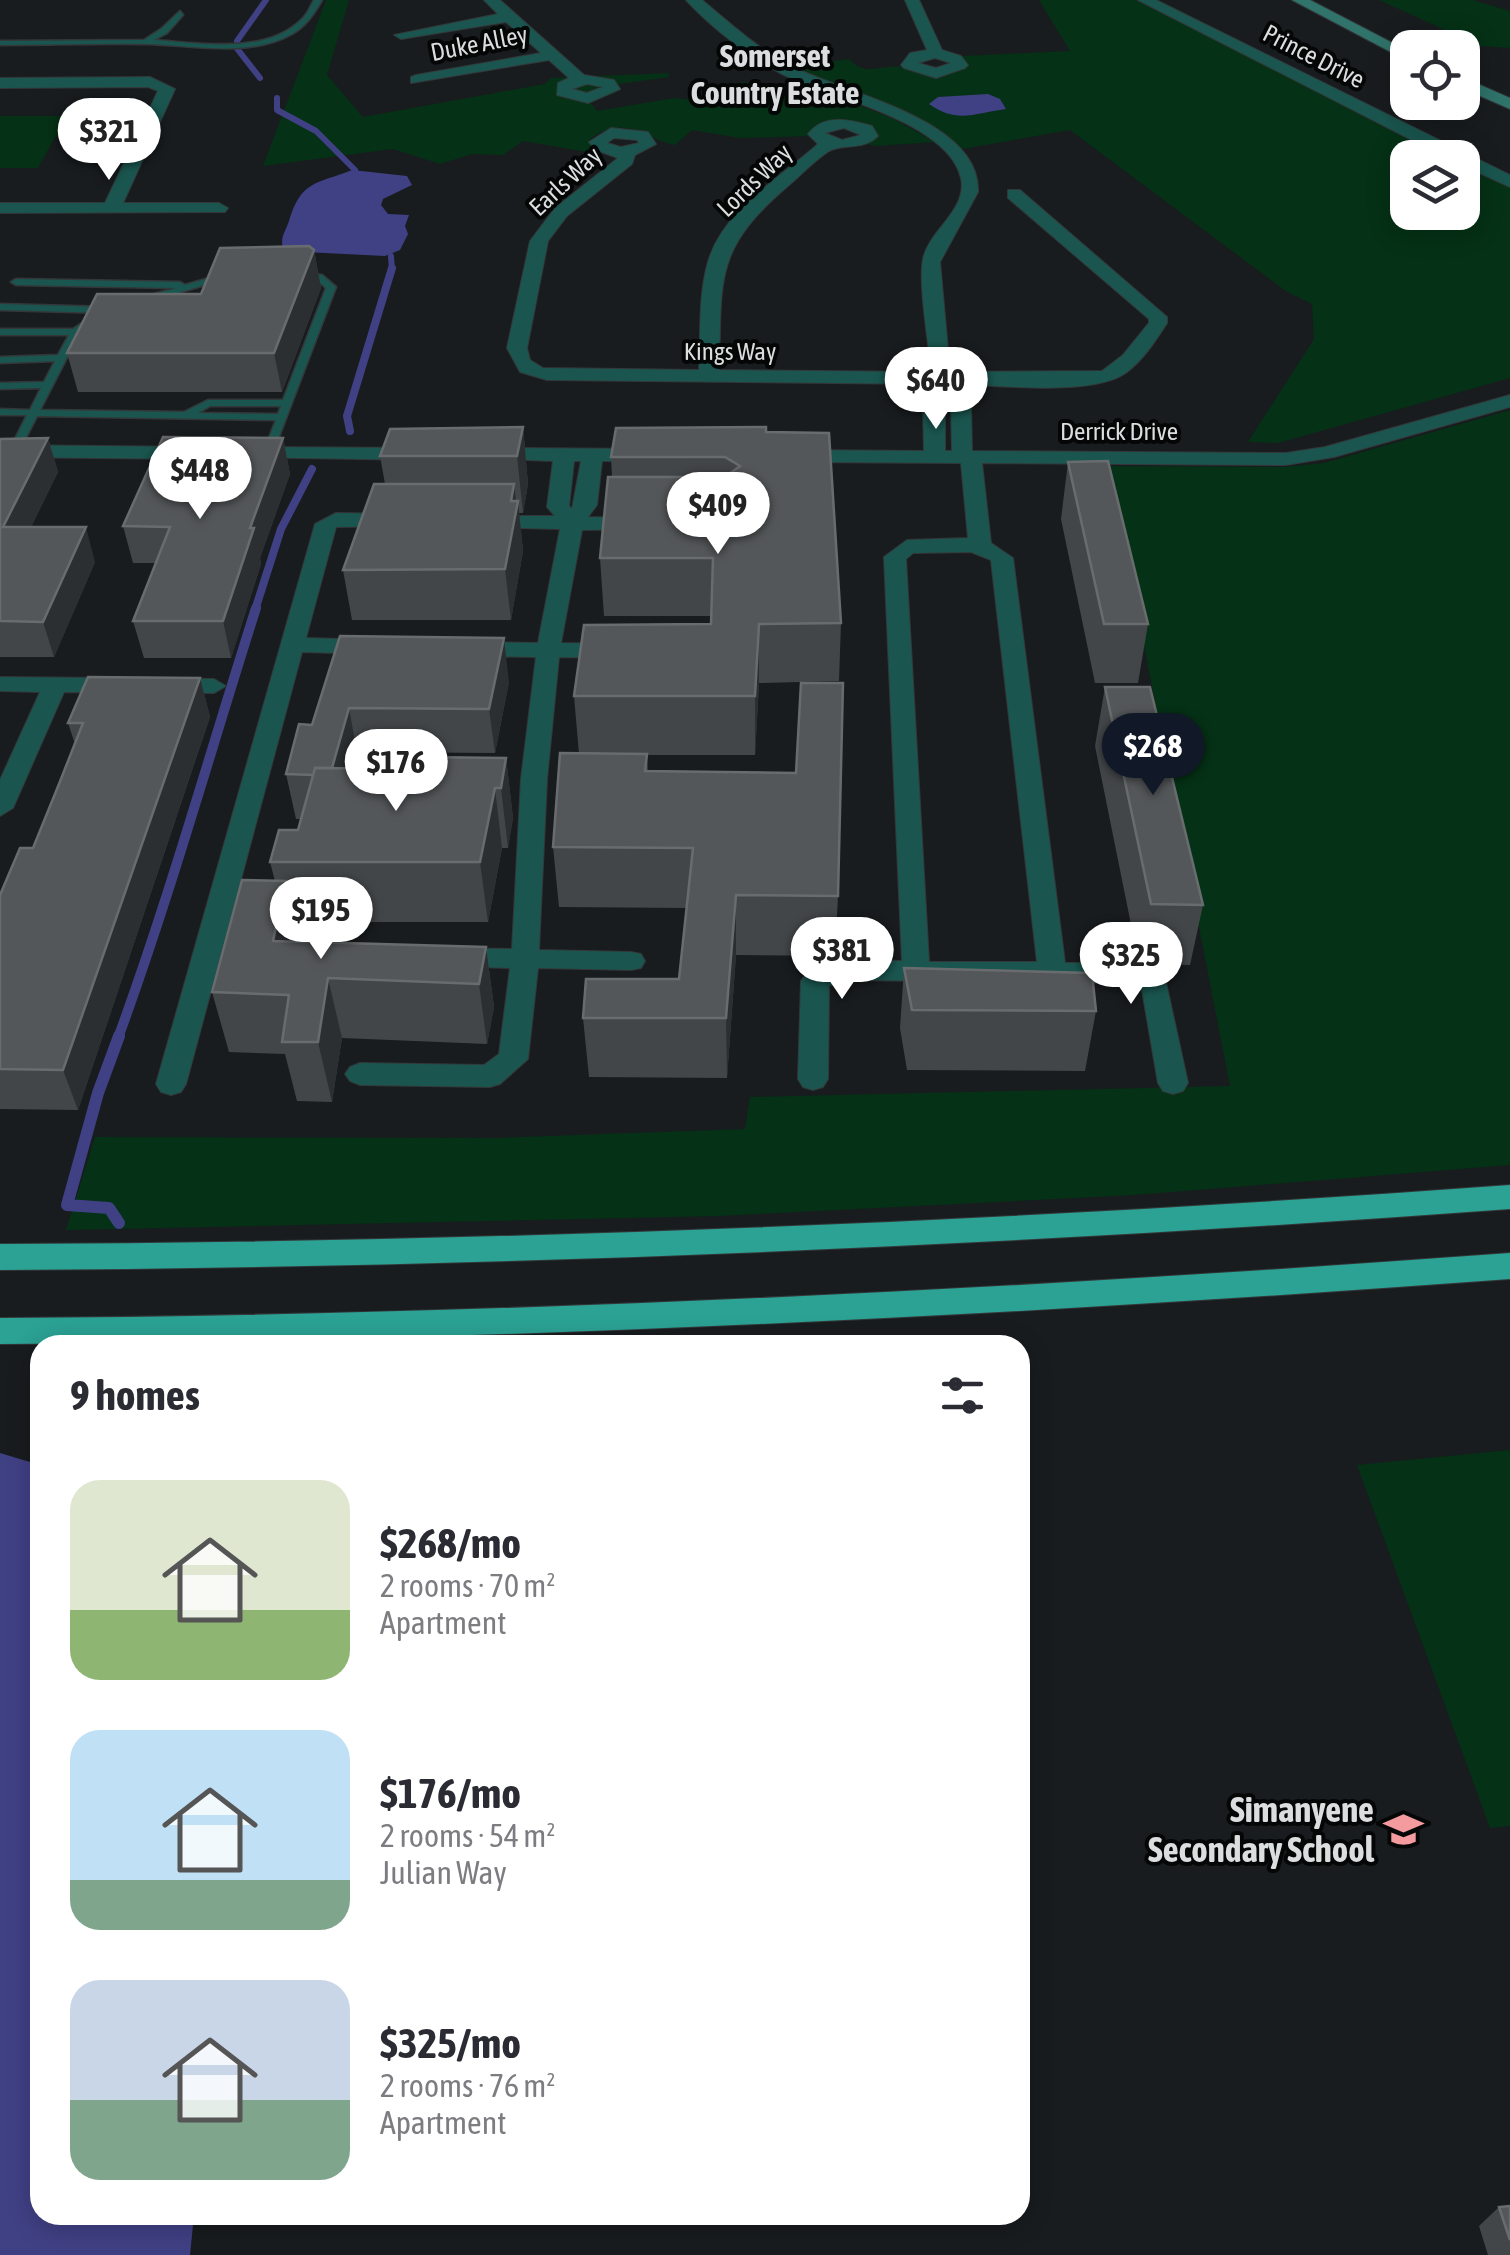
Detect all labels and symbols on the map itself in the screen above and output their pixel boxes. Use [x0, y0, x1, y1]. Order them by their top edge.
street label: Prince Drive [1259, 19, 1369, 93]
street label: Duke Alley [428, 20, 530, 66]
district label: Somerset Country Estate [690, 37, 860, 111]
pin: $321 [50, 98, 168, 183]
street label: Lords Way [711, 138, 797, 222]
street label: Earls Way [523, 141, 607, 221]
street label: Kings Way [684, 337, 776, 365]
pin: $640 [877, 347, 995, 432]
street label: Derrick Drive [1060, 417, 1178, 445]
pin: $448 [141, 437, 259, 522]
pin: $409 [659, 472, 777, 557]
pin: $268 [1094, 713, 1212, 798]
pin: $176 [337, 729, 455, 814]
pin: $195 [262, 877, 380, 962]
pin: $381 [783, 917, 901, 1002]
pin: $325 [1072, 922, 1190, 1007]
place label: Simanyene Secondary School [1148, 1789, 1375, 1869]
school or university icon: Simanyene Secondary School [1383, 1808, 1425, 1850]

